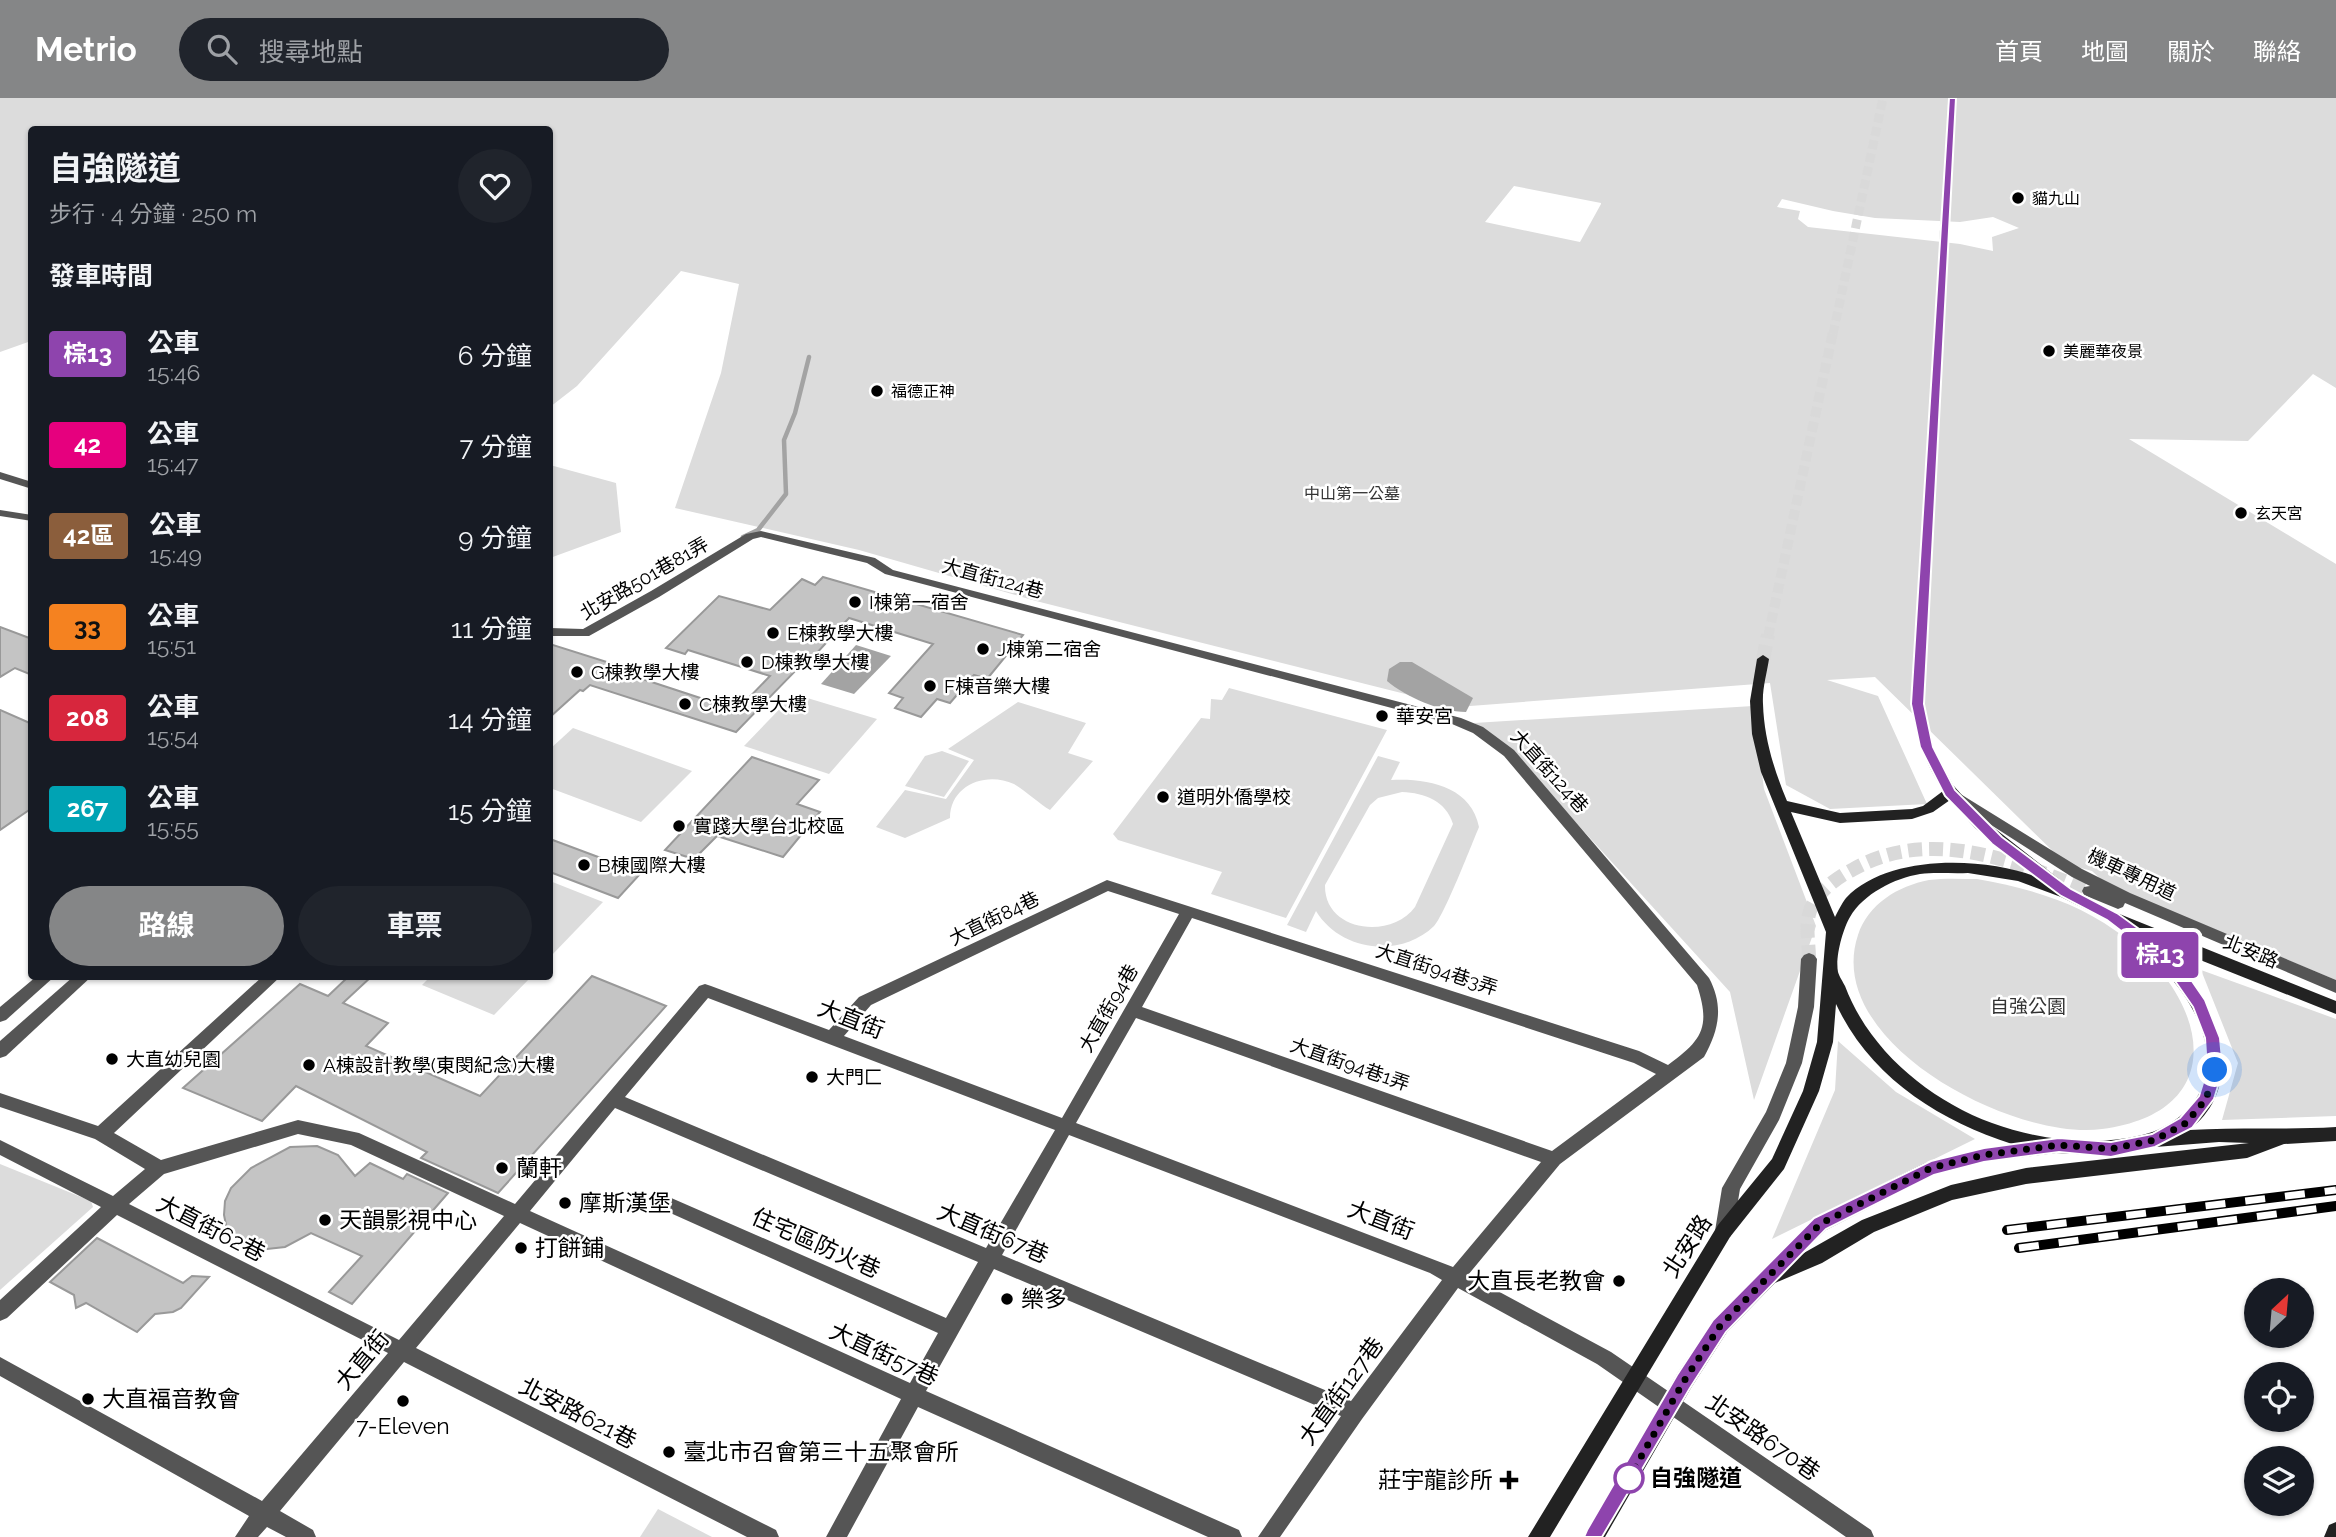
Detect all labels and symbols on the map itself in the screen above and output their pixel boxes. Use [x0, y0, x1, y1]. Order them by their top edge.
place label: 貓九山 [2032, 189, 2080, 208]
marker: 貓九山 [2010, 190, 2026, 206]
place label: 美麗華夜景 [2063, 342, 2143, 361]
marker: 美麗華夜景 [2041, 343, 2057, 359]
place label: 福德正神 [891, 382, 955, 401]
marker: 福德正神 [869, 383, 885, 399]
park label: 中山第一公墓 [1304, 484, 1400, 503]
place label: 玄天宮 [2255, 504, 2303, 523]
marker: 玄天宮 [2233, 505, 2249, 521]
street label: 北安路501巷81弄 [576, 532, 712, 624]
street label: 大直街124巷 [940, 554, 1046, 602]
place label: I棟第一宿舍 [869, 591, 969, 613]
marker: I棟第一宿舍 [847, 594, 863, 610]
place label: E棟教學大樓 [787, 622, 894, 644]
marker: E棟教學大樓 [765, 625, 781, 641]
place label: J棟第二宿舍 [997, 638, 1101, 660]
marker: J棟第二宿舍 [975, 641, 991, 657]
place label: D棟教學大樓 [761, 651, 870, 673]
marker: D棟教學大樓 [739, 654, 755, 670]
place label: G棟教學大樓 [591, 661, 700, 683]
marker: G棟教學大樓 [569, 664, 585, 680]
place label: F棟音樂大樓 [944, 675, 1050, 697]
marker: F棟音樂大樓 [922, 678, 938, 694]
place label: C棟教學大樓 [699, 693, 807, 715]
marker: C棟教學大樓 [677, 696, 693, 712]
place label: 華安宮 [1396, 705, 1453, 727]
marker: 華安宮 [1374, 708, 1390, 724]
street label: 大直街124巷 [1507, 725, 1593, 817]
place label: 道明外僑學校 [1177, 786, 1291, 808]
marker: 道明外僑學校 [1155, 789, 1171, 805]
place label: 實踐大學台北校區 [693, 815, 845, 837]
marker: 實踐大學台北校區 [671, 818, 687, 834]
street label: 機車專用道 [2084, 844, 2180, 904]
place label: B棟國際大樓 [598, 854, 706, 876]
marker: B棟國際大樓 [576, 857, 592, 873]
street label: 大直街84巷 [945, 887, 1043, 949]
street label: 北安路 [2220, 930, 2282, 972]
line badge: 棕13 [2120, 932, 2200, 978]
street label: 大直街94巷3弄 [1373, 939, 1501, 999]
street label: 大直街94巷 [1074, 960, 1142, 1056]
street label: 大直街 [814, 994, 888, 1044]
park label: 自強公園 [1990, 995, 2066, 1017]
street label: 大直街94巷1弄 [1287, 1033, 1413, 1095]
place label: 大直幼兒園 [126, 1048, 221, 1070]
marker: 大直幼兒園 [104, 1051, 120, 1067]
your location [2197, 1052, 2232, 1087]
place label: A棟設計教學(東閔紀念)大樓 [323, 1054, 555, 1076]
marker: A棟設計教學(東閔紀念)大樓 [301, 1057, 317, 1073]
place label: 大門匚 [826, 1066, 883, 1088]
marker: 大門匚 [804, 1069, 820, 1085]
place label: 蘭軒 [516, 1154, 562, 1181]
marker: 蘭軒 [494, 1160, 510, 1176]
street label: 大直街62巷 [153, 1189, 270, 1266]
place label: 摩斯漢堡 [579, 1189, 671, 1216]
marker: 摩斯漢堡 [557, 1195, 573, 1211]
street label: 大直街 [1344, 1195, 1418, 1245]
street label: 大直街67巷 [934, 1197, 1053, 1268]
street label: 住宅區防火巷 [748, 1202, 885, 1283]
place label: 天韻影視中心 [339, 1206, 477, 1233]
street label: 北安路 [1656, 1209, 1717, 1282]
marker: 天韻影視中心 [317, 1212, 333, 1228]
place label: 打餅鋪 [535, 1234, 604, 1261]
marker: 打餅鋪 [513, 1240, 529, 1256]
place label: 大直長老教會 [1467, 1267, 1605, 1294]
marker: 大直長老教會 [1611, 1273, 1627, 1289]
north arrow [2244, 1278, 2314, 1348]
place label: 樂多 [1021, 1285, 1067, 1312]
marker: 樂多 [999, 1291, 1015, 1307]
street label: 大直街57巷 [826, 1317, 943, 1390]
street label: 大直街 [329, 1325, 394, 1395]
street label: 大直街127巷 [1293, 1332, 1389, 1450]
street label: 北安路621巷 [515, 1372, 641, 1454]
place label: 大直福音教會 [102, 1385, 240, 1412]
street label: 北安路670巷 [1701, 1388, 1825, 1486]
marker: 大直福音教會 [80, 1391, 96, 1407]
marker: 7-Eleven [395, 1393, 411, 1409]
place label: 7-Eleven [356, 1412, 450, 1439]
place label: 臺北市召會第三十五聚會所 [683, 1438, 959, 1465]
marker: 臺北市召會第三十五聚會所 [661, 1444, 677, 1460]
marker: 自強隧道 [1614, 1463, 1644, 1493]
place label: 自強隧道 [1650, 1464, 1742, 1491]
place label: 莊宇龍診所 [1378, 1466, 1493, 1493]
marker: 莊宇龍診所 [1499, 1470, 1519, 1490]

